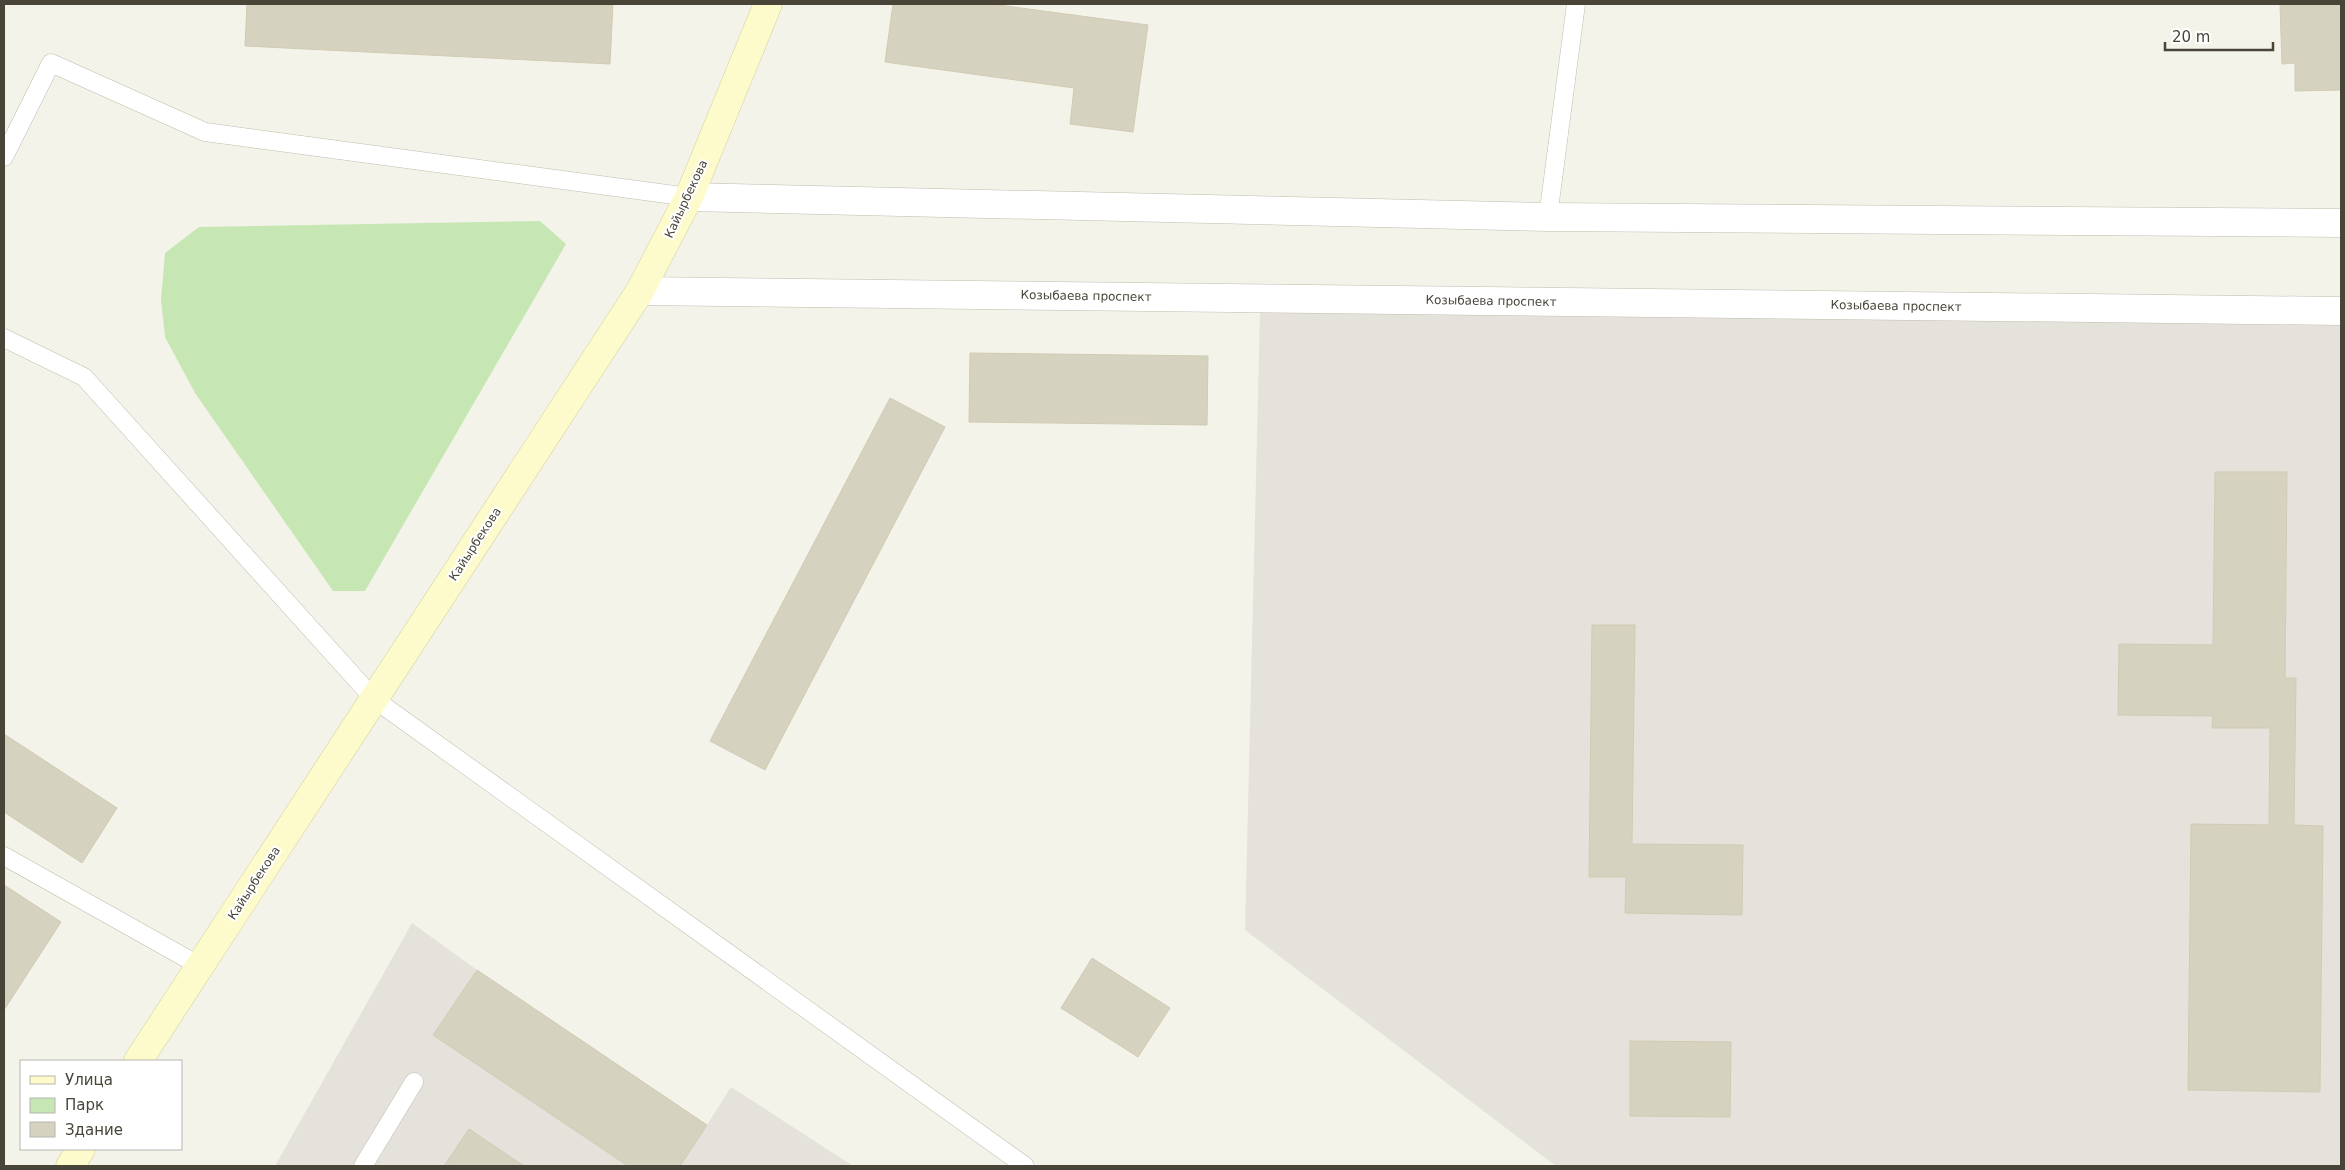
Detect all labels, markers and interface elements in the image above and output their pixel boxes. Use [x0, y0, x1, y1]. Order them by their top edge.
scale bar [2165, 20, 2272, 52]
text: 20 m [2172, 28, 2210, 46]
street label: Кайырбекова [662, 158, 710, 240]
street label: Козыбаева проспект [1020, 288, 1152, 304]
street label: Козыбаева проспект [1425, 293, 1557, 309]
street label: Козыбаева проспект [1830, 298, 1962, 314]
street label: Кайырбекова [446, 505, 504, 583]
street label: Кайырбекова [225, 844, 283, 922]
legend [20, 1060, 182, 1150]
text: Улица [65, 1071, 113, 1089]
text: Парк [65, 1096, 104, 1114]
text: Здание [65, 1121, 123, 1139]

